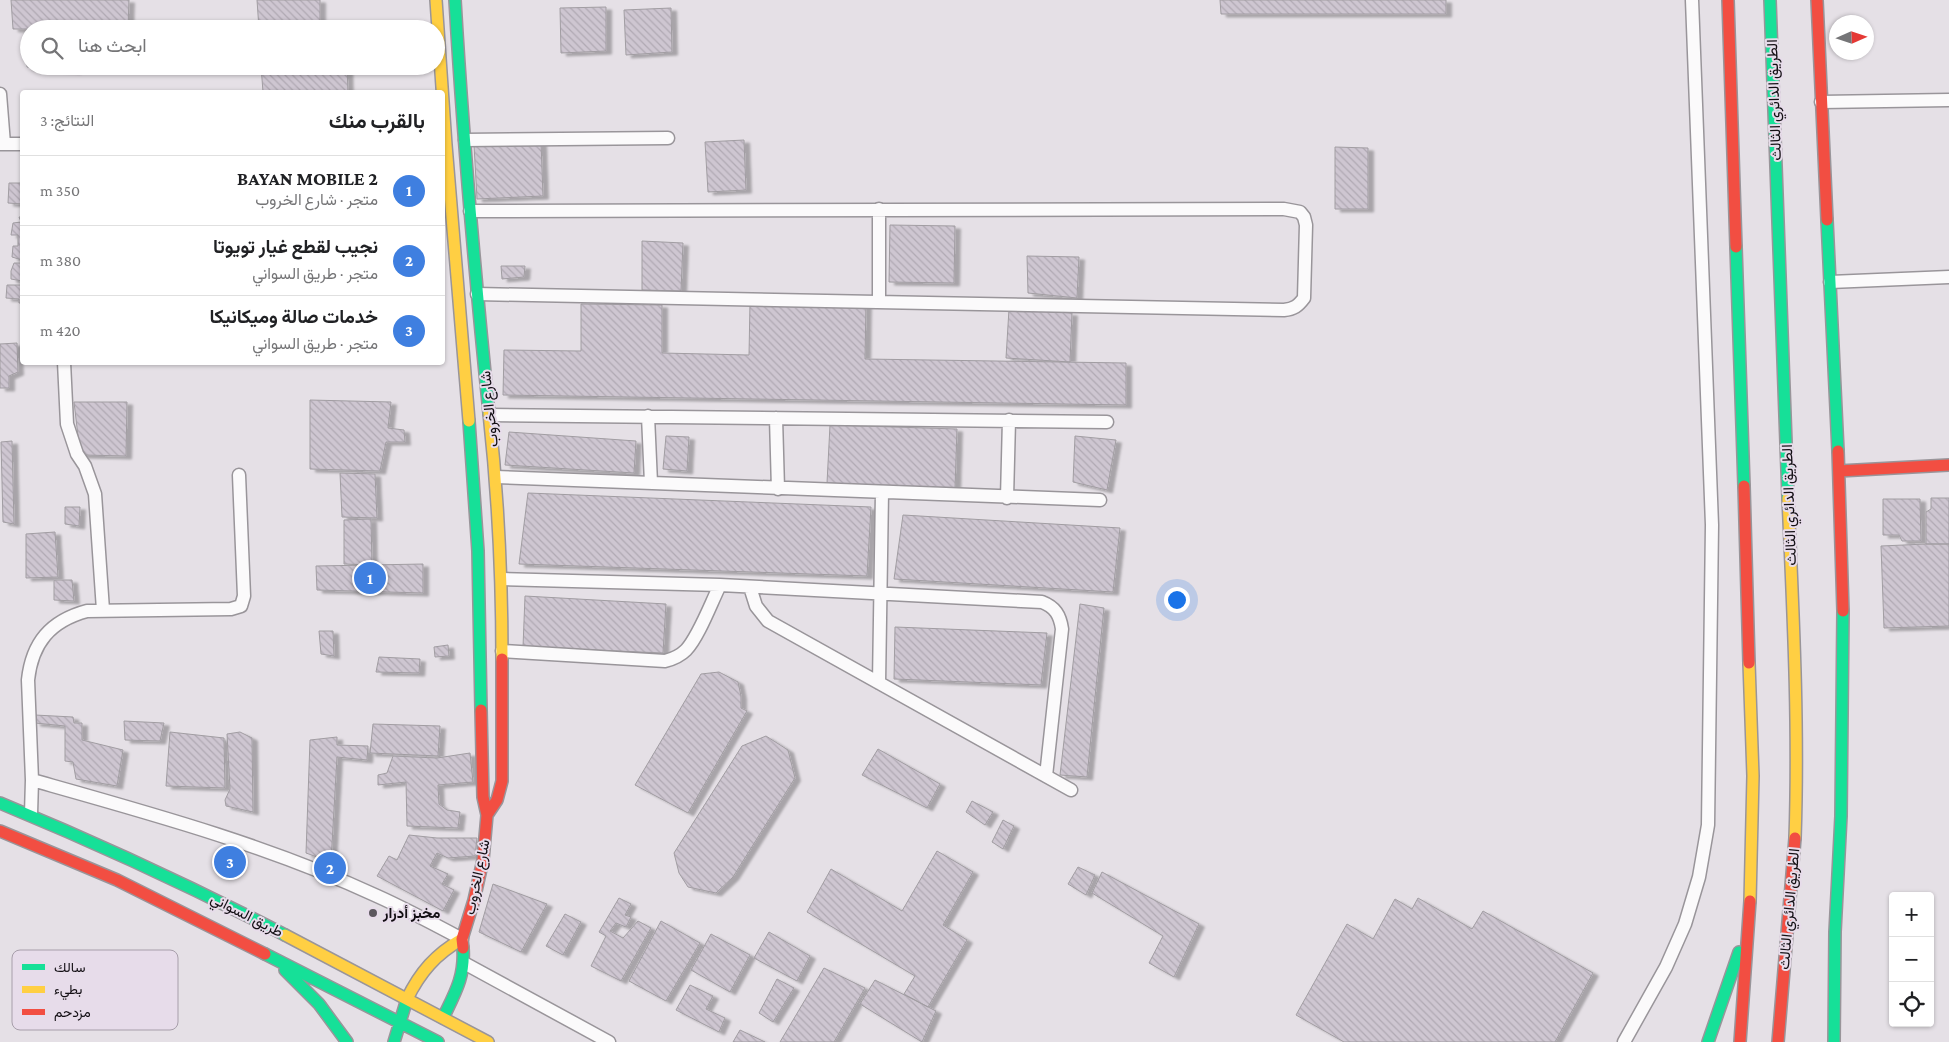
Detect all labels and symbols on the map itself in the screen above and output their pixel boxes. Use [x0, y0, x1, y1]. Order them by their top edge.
north arrow [1829, 15, 1874, 60]
street label: الطريق الدائري الثالث [1764, 39, 1789, 161]
street label: شارع الخروب [477, 370, 504, 448]
street label: الطريق الدائري الثالث [1779, 444, 1804, 566]
pin: 1 [354, 559, 386, 597]
your location [1164, 587, 1190, 613]
street label: شارع الخروب [461, 838, 496, 917]
pin: 3 [214, 843, 246, 881]
street label: الطريق الدائري الثالث [1776, 848, 1807, 971]
pin: 2 [314, 849, 346, 887]
street label: طريق السواني [206, 890, 286, 945]
place label: مخبز أدرار [382, 905, 441, 922]
marker: مخبز أدرار [367, 907, 379, 919]
legend [12, 950, 178, 1030]
text: سالك [54, 959, 85, 975]
text: بطيء [54, 981, 82, 1001]
text: مزدحم [54, 1004, 91, 1021]

